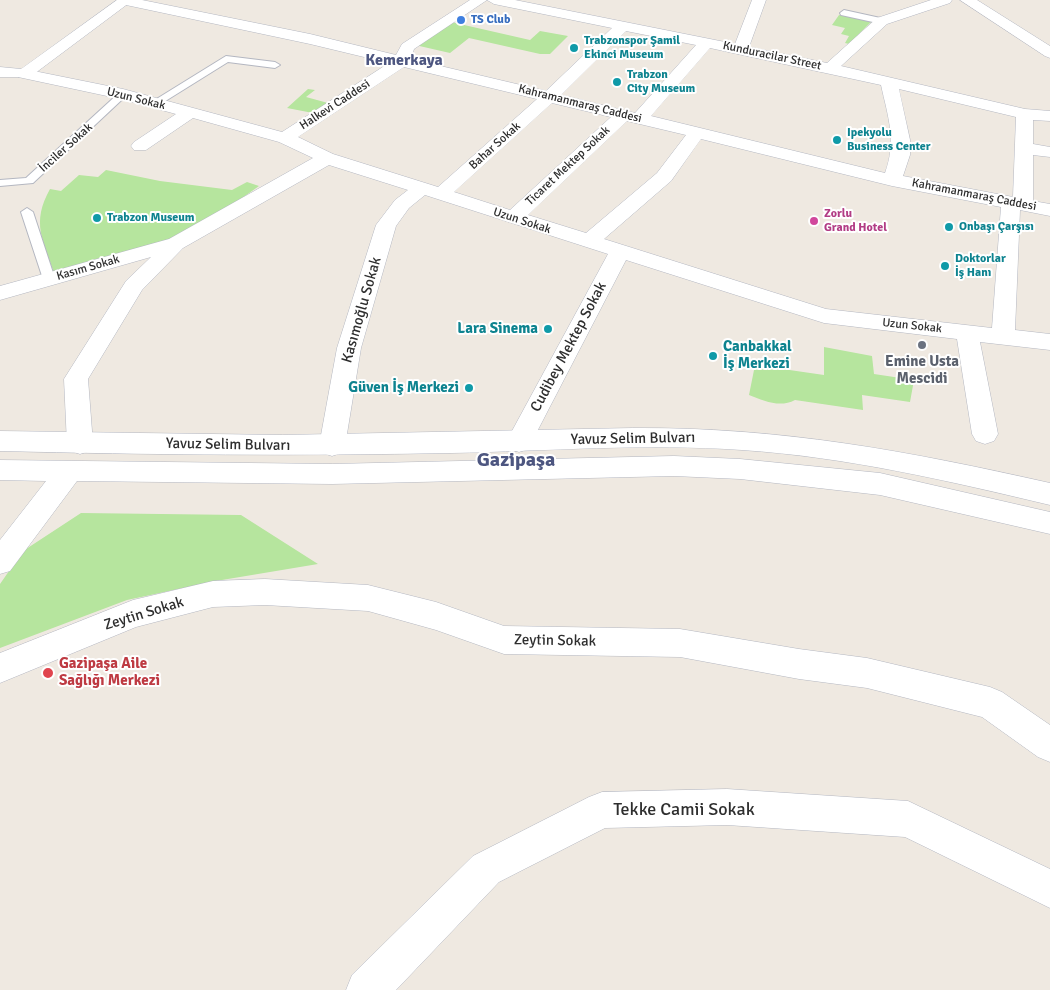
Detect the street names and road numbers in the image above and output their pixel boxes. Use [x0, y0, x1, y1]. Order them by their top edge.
street label: Kunduracilar Street [721, 39, 823, 73]
street label: Halkevi Caddesi [297, 77, 373, 133]
street label: Kahramanmaraş Caddesi [517, 82, 643, 126]
street label: Uzun Sokak [105, 85, 167, 113]
street label: Bahar Sokak [466, 119, 524, 173]
street label: İnciler Sokak [36, 120, 96, 176]
street label: Ticaret Mektep Sokak [523, 123, 613, 209]
street label: Kahramanmaraş Caddesi [910, 176, 1038, 214]
street label: Uzun Sokak [491, 205, 553, 237]
street label: Kasım Sokak [55, 252, 121, 284]
street label: Kasımoğlu Sokak [338, 255, 386, 365]
street label: Cudibey Mektep Sokak [527, 279, 611, 415]
street label: Uzun Sokak [881, 316, 943, 336]
street label: Yavuz Selim Bulvarı [571, 429, 695, 449]
street label: Yavuz Selim Bulvarı [166, 435, 290, 455]
street label: Zeytin Sokak [102, 593, 186, 635]
street label: Zeytin Sokak [514, 631, 596, 651]
street label: Tekke Camii Sokak [613, 799, 755, 821]

